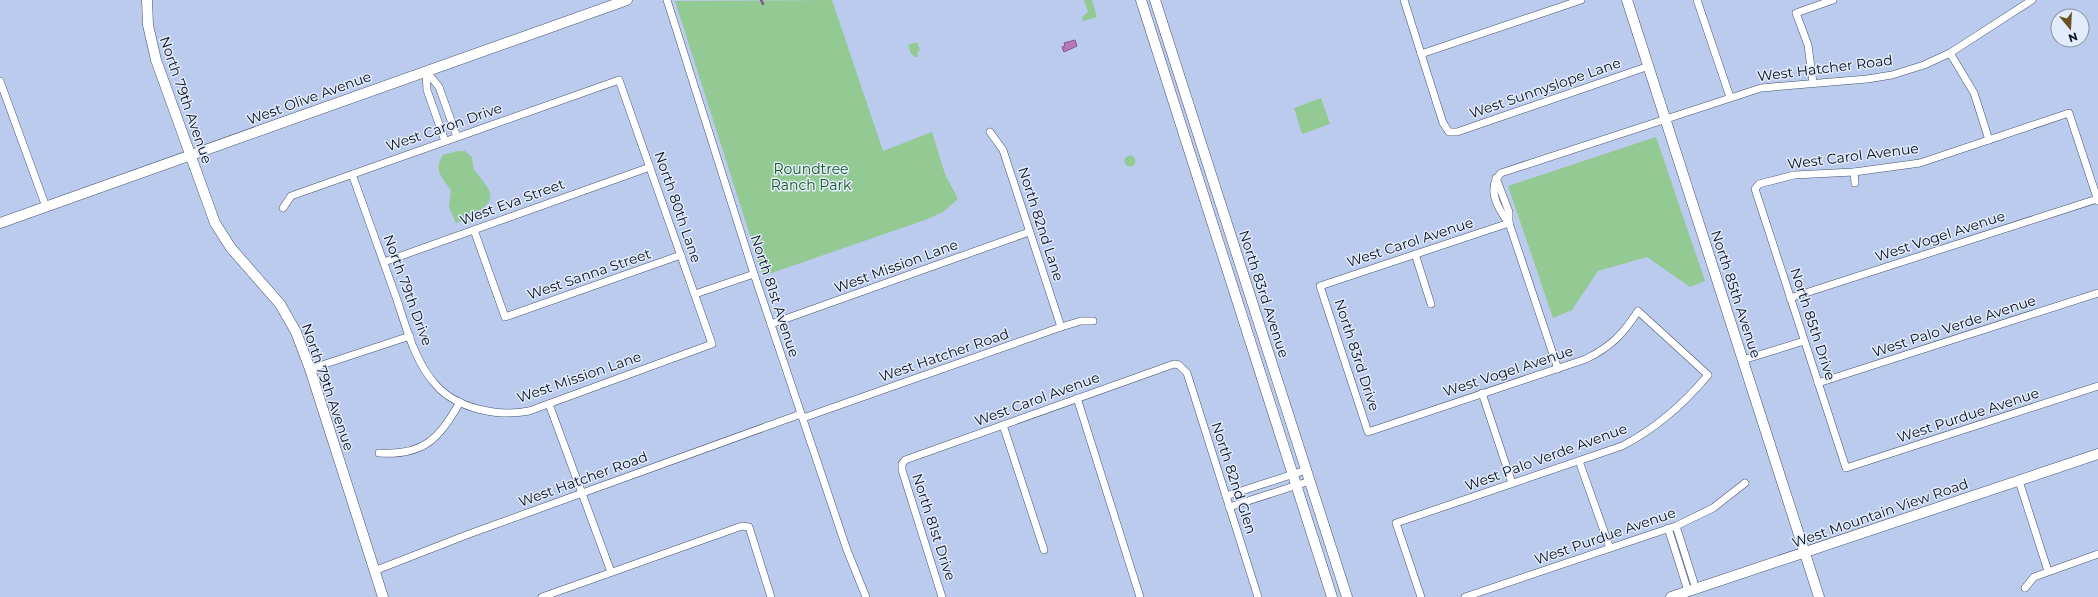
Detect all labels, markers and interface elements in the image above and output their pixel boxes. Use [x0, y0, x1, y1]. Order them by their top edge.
north arrow [2050, 8, 2090, 48]
text: N [2067, 29, 2079, 46]
street label: North 79th Avenue [156, 34, 216, 166]
street label: West Hatcher Road [1756, 51, 1894, 85]
street label: West Sunnyslope Lane [1467, 54, 1623, 122]
street label: West Olive Avenue [244, 67, 374, 129]
street label: West Caron Drive [384, 99, 504, 155]
street label: West Carol Avenue [1786, 139, 1920, 173]
street label: North 80th Lane [651, 149, 705, 265]
park label: Roundtree Ranch Park [771, 160, 852, 194]
street label: North 82nd Lane [1014, 165, 1068, 283]
street label: West Eva Street [457, 175, 567, 229]
street label: West Vogel Avenue [1873, 206, 2007, 266]
street label: West Carol Avenue [1344, 213, 1476, 271]
street label: North 83rd Avenue [1235, 228, 1293, 360]
street label: North 85th Avenue [1707, 228, 1765, 360]
street label: North 79th Drive [379, 232, 437, 348]
street label: North 81st Avenue [747, 232, 803, 360]
street label: West Mission Lane [832, 235, 960, 297]
street label: West Sanna Street [525, 244, 653, 304]
street label: North 85th Drive [1786, 266, 1840, 382]
street label: West Palo Verde Avenue [1870, 291, 2038, 361]
street label: North 83rd Drive [1330, 297, 1384, 413]
street label: North 79th Avenue [298, 321, 358, 453]
street label: West Hatcher Road [877, 324, 1011, 386]
street label: West Vogel Avenue [1441, 341, 1575, 401]
street label: West Mission Lane [514, 347, 644, 407]
street label: West Carol Avenue [972, 368, 1102, 430]
street label: West Purdue Avenue [1895, 384, 2041, 446]
street label: West Palo Verde Avenue [1463, 419, 1629, 495]
street label: North 82nd Glen [1207, 420, 1261, 536]
street label: West Hatcher Road [516, 447, 650, 511]
street label: North 81st Drive [908, 471, 960, 583]
street label: West Mountain View Road [1790, 474, 1970, 552]
street label: West Purdue Avenue [1532, 503, 1678, 569]

